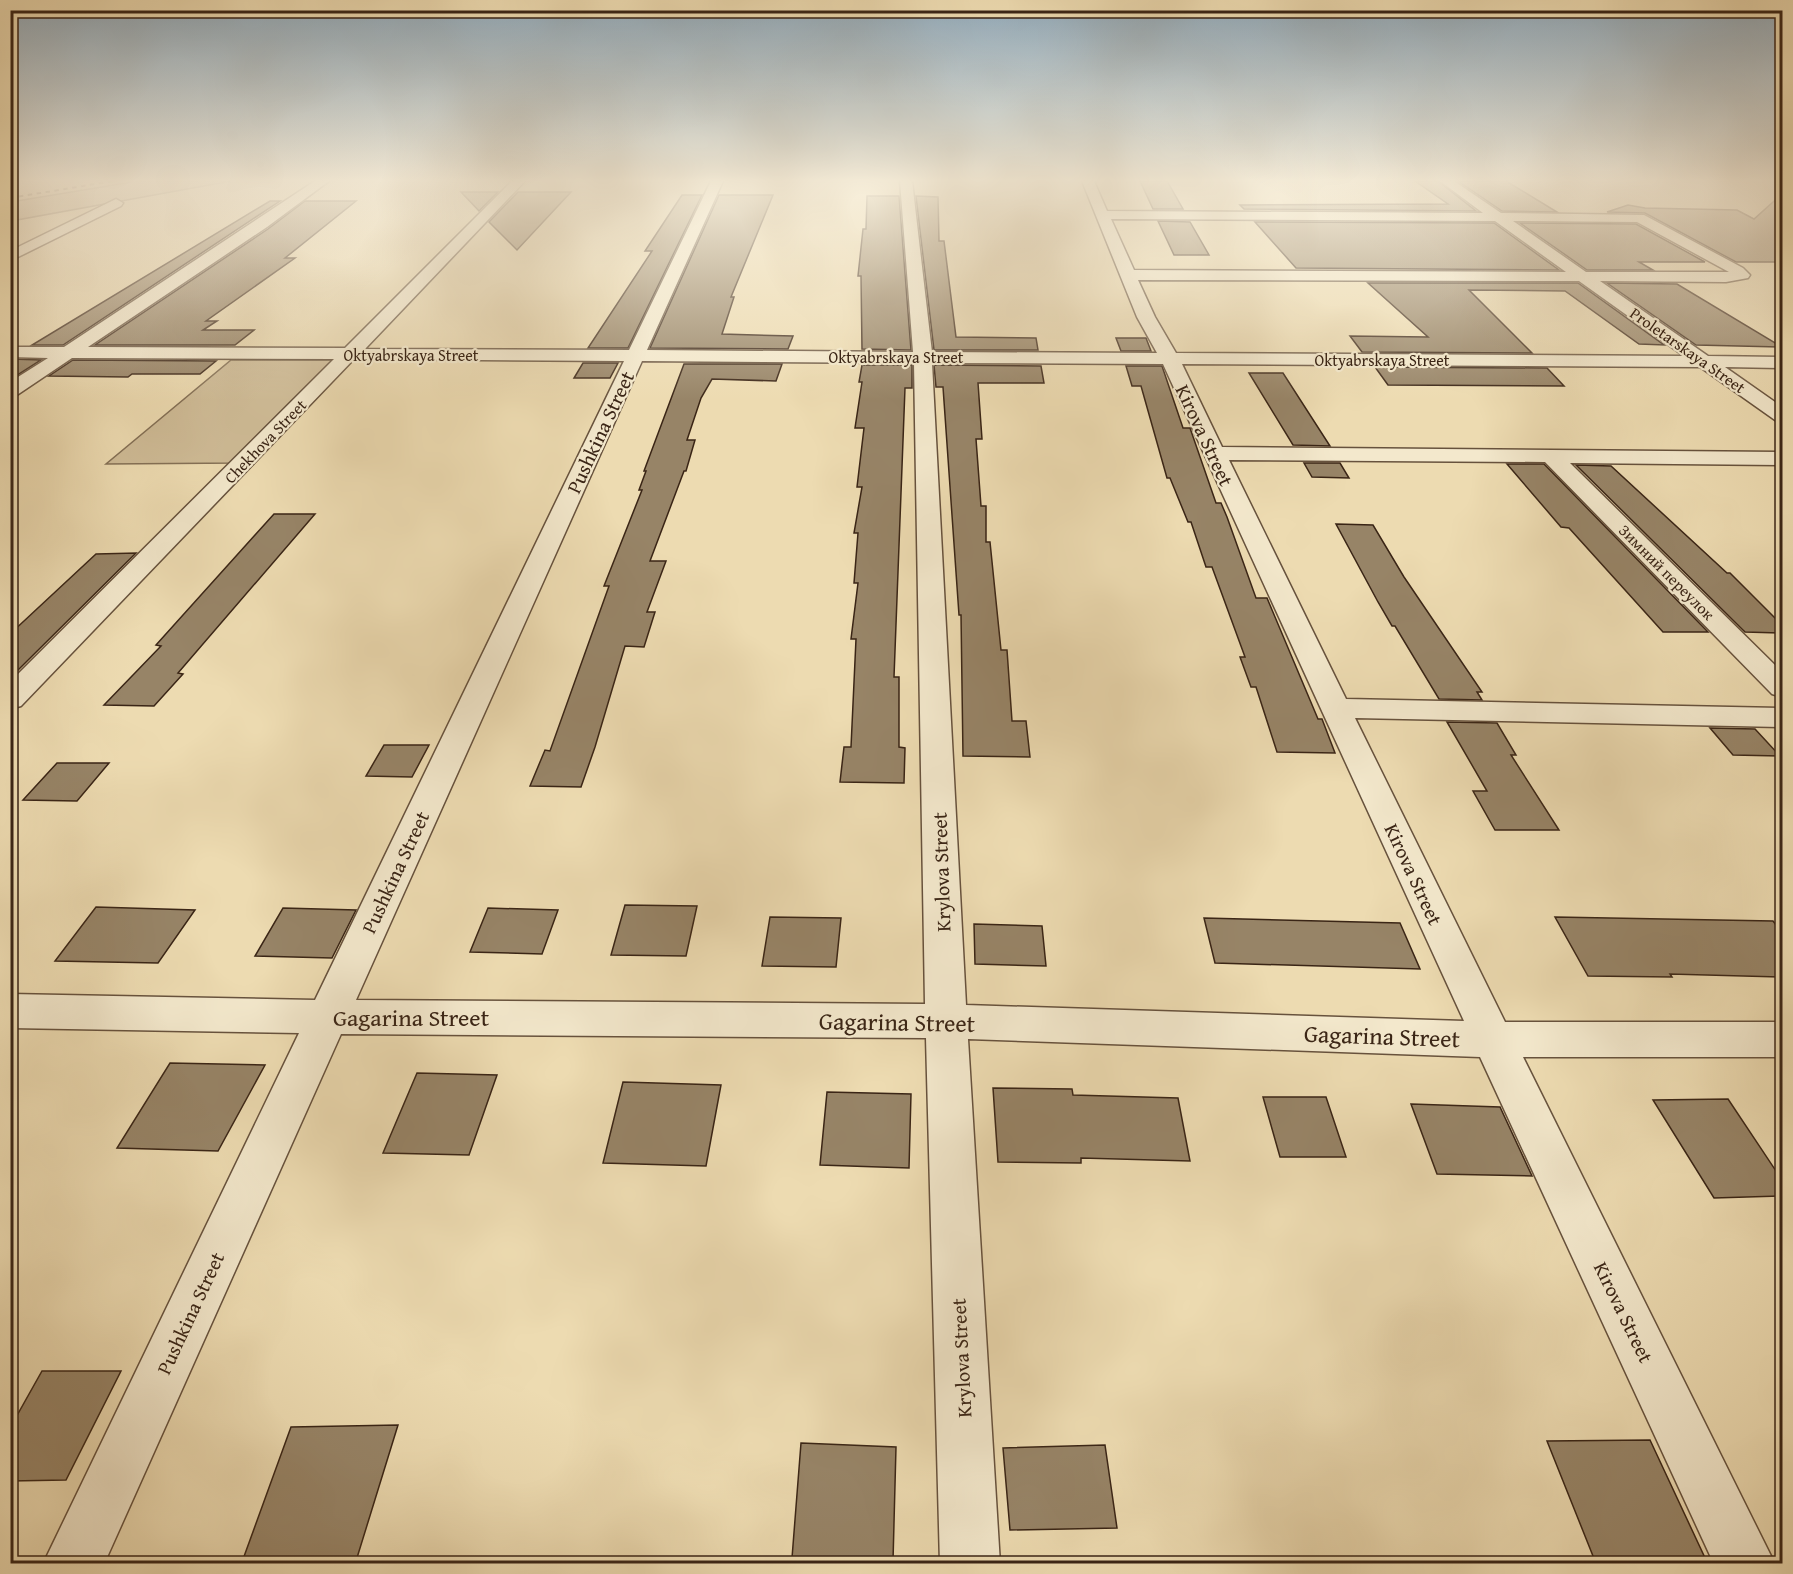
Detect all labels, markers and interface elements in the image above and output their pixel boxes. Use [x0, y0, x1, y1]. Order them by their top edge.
street label: Proletarskaya Street [1625, 301, 1751, 399]
street label: Oktyabrskaya Street [344, 343, 479, 367]
street label: Oktyabrskaya Street [829, 345, 964, 369]
street label: Oktyabrskaya Street [1315, 348, 1450, 372]
street label: Pushkina Street [559, 366, 641, 498]
street label: Kirova Street [1169, 379, 1241, 491]
street label: Chekhova Street [218, 393, 312, 489]
street label: Зимний переулок [1614, 519, 1721, 626]
street label: Pushkina Street [354, 806, 436, 938]
street label: Krylova Street [924, 812, 958, 932]
street label: Kirova Street [1378, 818, 1450, 930]
street label: Gagarina Street [333, 1000, 490, 1035]
street label: Gagarina Street [819, 1003, 976, 1041]
street label: Gagarina Street [1303, 1016, 1461, 1056]
street label: Pushkina Street [149, 1247, 231, 1379]
street label: Kirova Street [1587, 1257, 1661, 1367]
street label: Krylova Street [943, 1298, 979, 1418]

